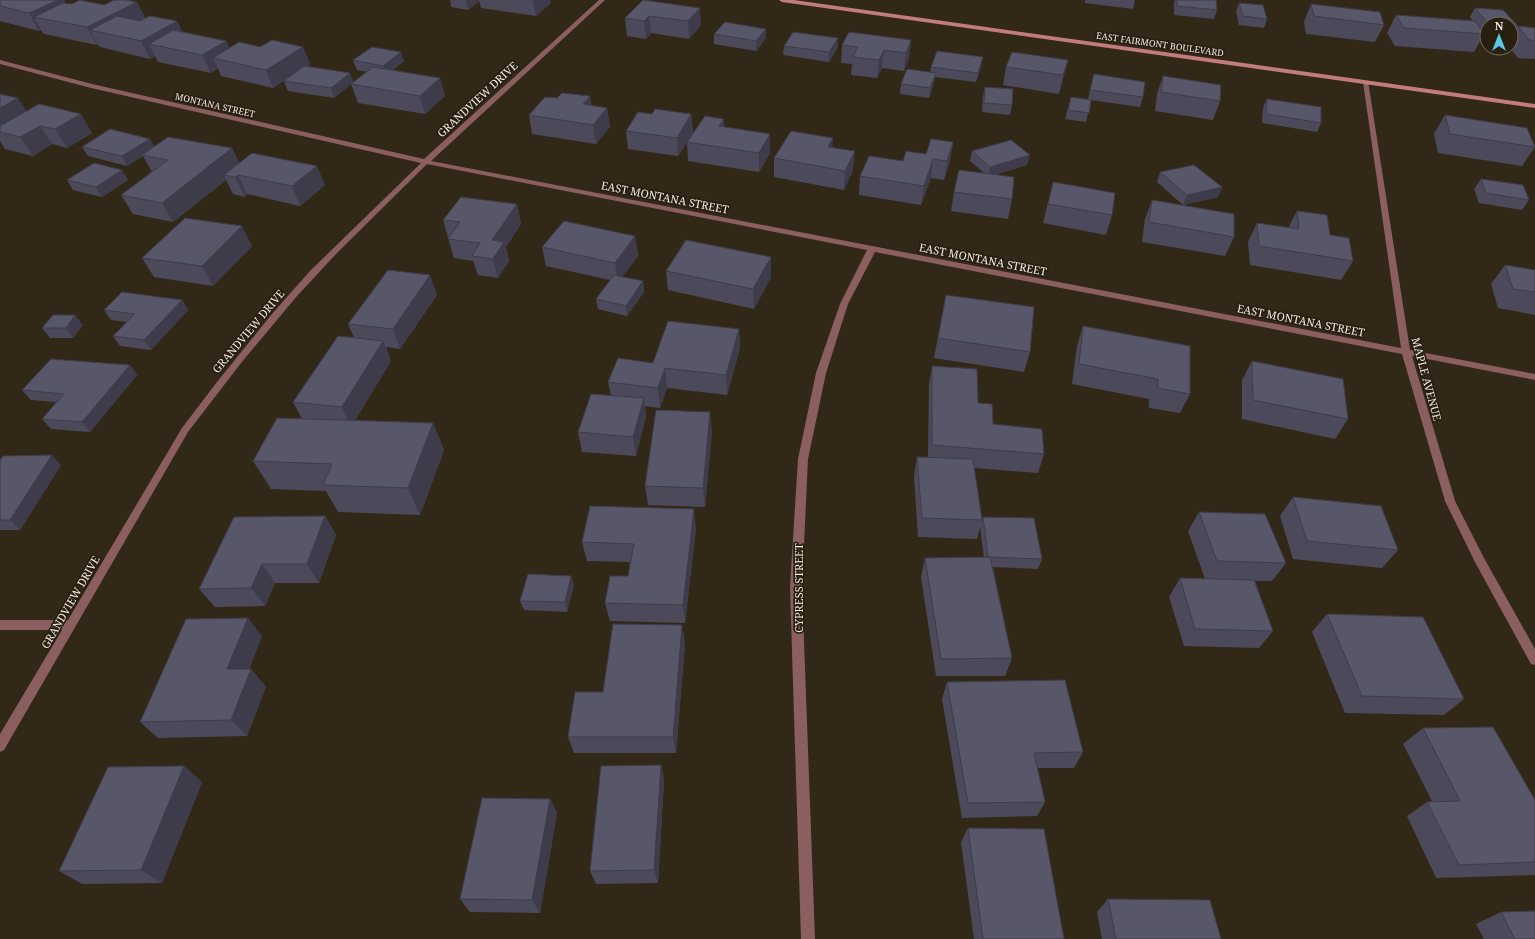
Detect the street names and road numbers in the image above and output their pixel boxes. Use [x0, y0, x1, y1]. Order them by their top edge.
street label: EAST FAIRMONT BOULEVARD [1095, 29, 1225, 59]
street label: GRANDVIEW DRIVE [433, 58, 521, 140]
street label: MONTANA STREET [174, 89, 257, 121]
street label: EAST MONTANA STREET [600, 177, 730, 217]
street label: EAST MONTANA STREET [918, 239, 1048, 279]
street label: GRANDVIEW DRIVE [209, 286, 288, 376]
street label: EAST MONTANA STREET [1236, 300, 1366, 340]
street label: MAPLE AVENUE [1409, 336, 1445, 422]
street label: CYPRESS STREET [791, 543, 806, 633]
street label: GRANDVIEW DRIVE [37, 553, 103, 651]

